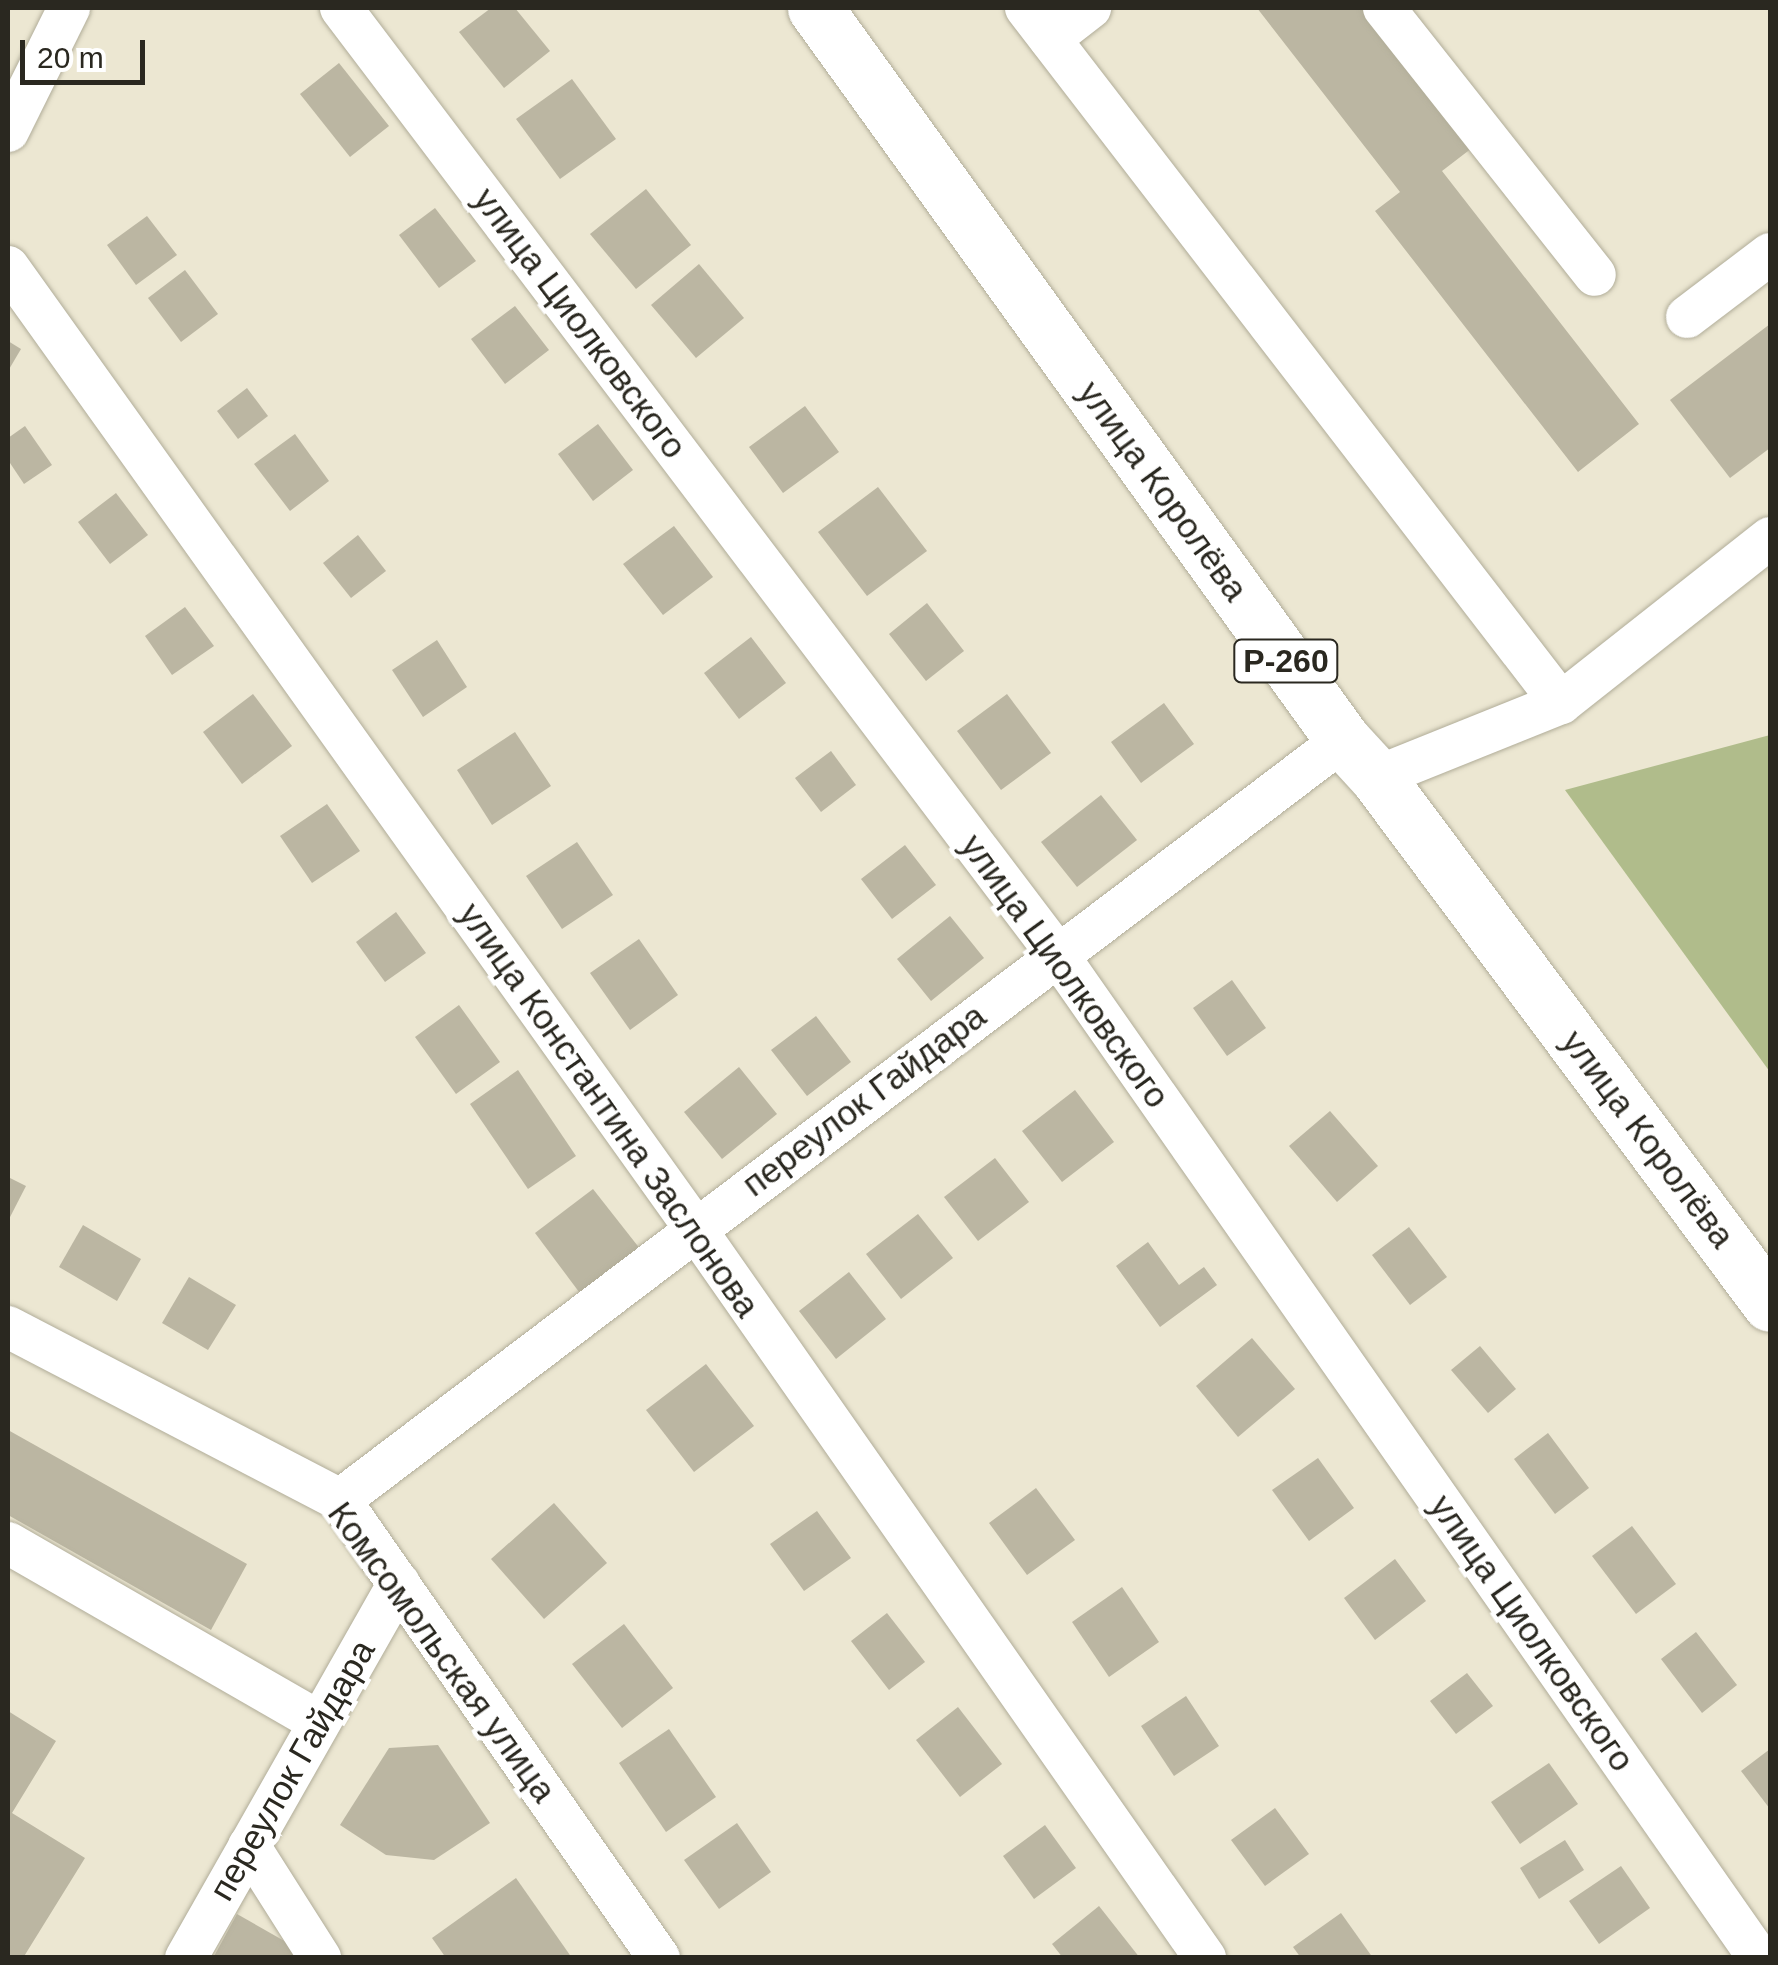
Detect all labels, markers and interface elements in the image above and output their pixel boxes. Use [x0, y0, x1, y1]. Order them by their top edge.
scale bar [25, 20, 150, 82]
text: 20 m [37, 41, 104, 74]
street label: улица Циолковского [465, 179, 695, 467]
street label: улица Королёва [1069, 373, 1257, 609]
road number: Р-260 [1231, 634, 1341, 688]
street label: улица Циолковского [952, 826, 1178, 1116]
street label: улица Константина Заслонова [450, 895, 768, 1325]
street label: переулок Гайдара [734, 995, 994, 1205]
street label: улица Королёва [1553, 1022, 1743, 1256]
street label: улица Циолковского [1421, 1487, 1643, 1779]
street label: Комсомольская улица [319, 1494, 565, 1810]
street label: переулок Гайдара [200, 1632, 384, 1908]

